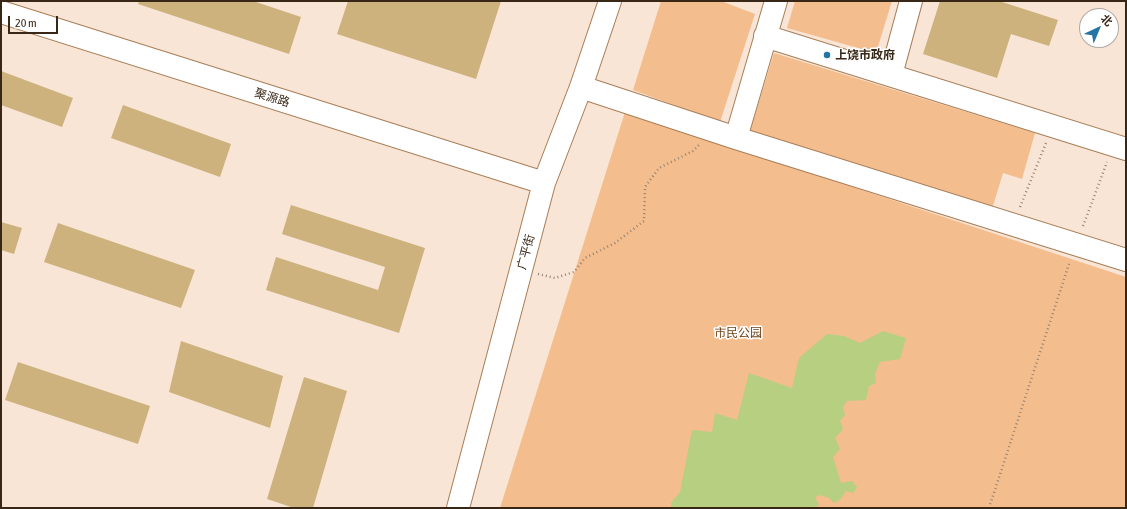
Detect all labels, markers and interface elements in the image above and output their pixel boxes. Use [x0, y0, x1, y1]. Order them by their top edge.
scale bar [10, 8, 60, 34]
north arrow [1079, 8, 1119, 48]
text: 北 [1099, 12, 1115, 28]
text: 20 m [15, 16, 37, 30]
place label: 上饶市政府 [835, 48, 895, 62]
marker: 上饶市政府 [822, 50, 832, 60]
street label: 聚源路 [253, 86, 291, 110]
street label: 广平街 [514, 233, 538, 271]
park label: 市民公园 [714, 326, 762, 340]

